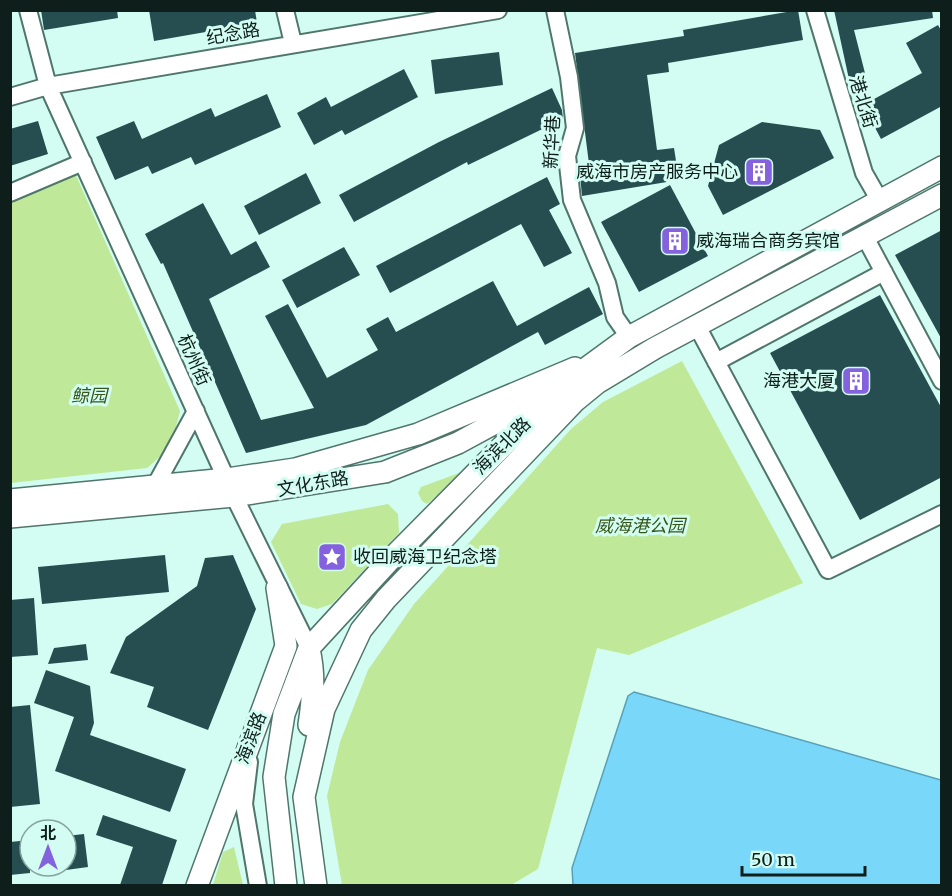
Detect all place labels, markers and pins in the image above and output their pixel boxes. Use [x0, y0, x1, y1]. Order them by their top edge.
building icon: 威海市房产服务中心 [743, 156, 775, 188]
place label: 威海市房产服务中心 [576, 160, 738, 183]
building icon: 威海瑞合商务宾馆 [659, 225, 691, 257]
place label: 威海瑞合商务宾馆 [696, 229, 840, 252]
building icon: 海港大厦 [840, 365, 872, 397]
place label: 海港大厦 [763, 369, 835, 392]
place icon: 收回威海卫纪念塔 [316, 541, 348, 573]
place label: 收回威海卫纪念塔 [353, 545, 497, 568]

